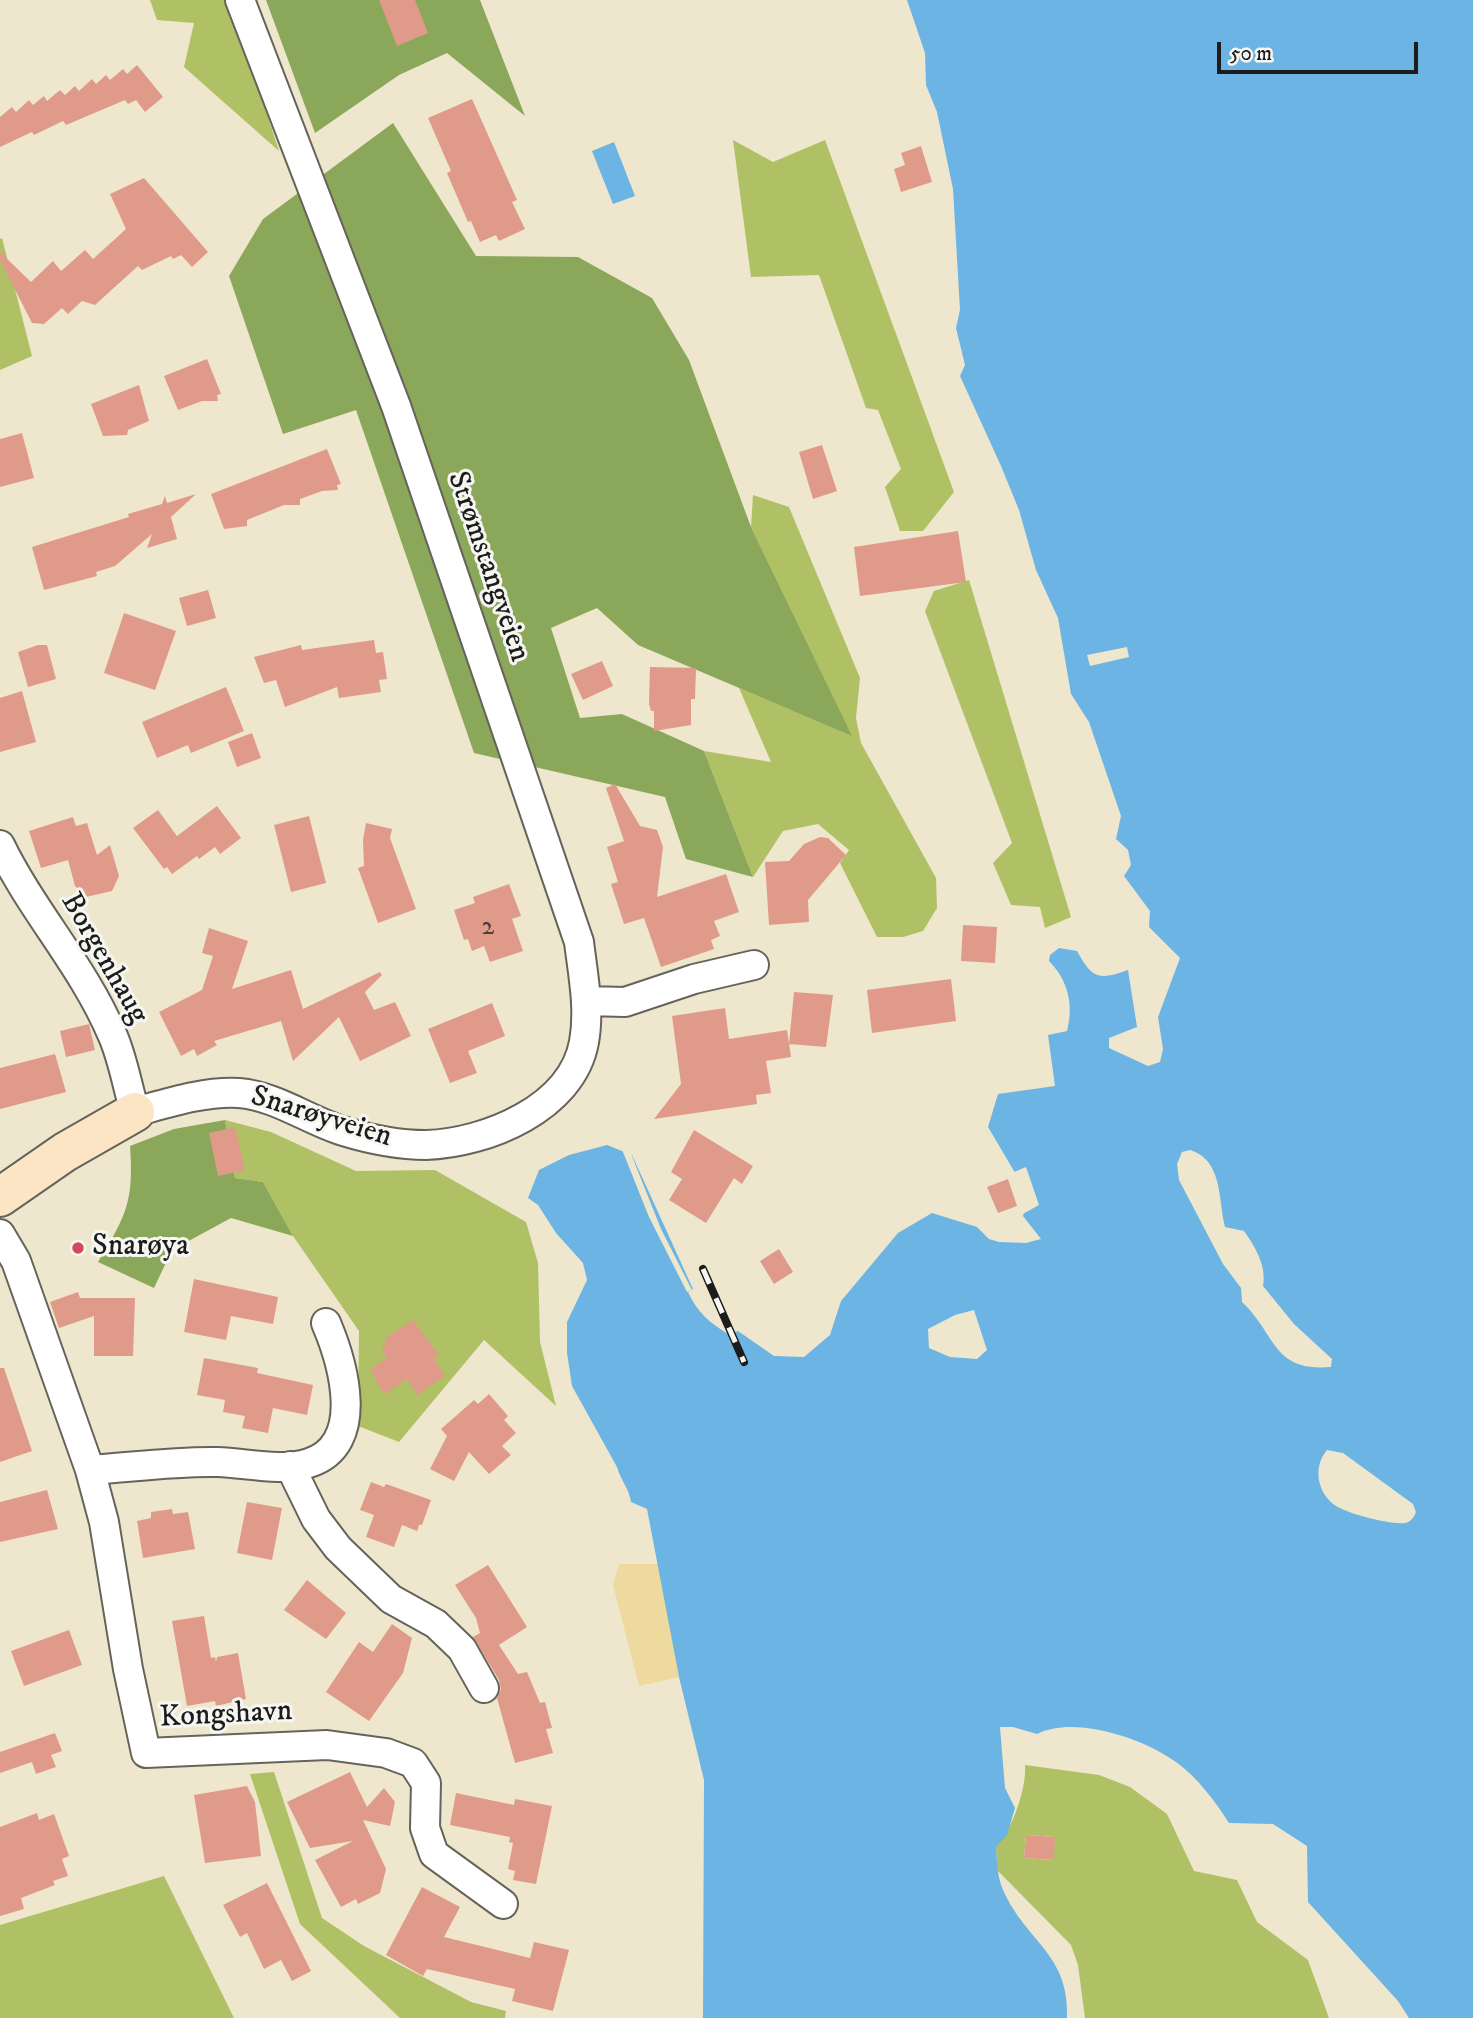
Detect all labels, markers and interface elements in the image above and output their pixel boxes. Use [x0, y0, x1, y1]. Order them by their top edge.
scale bar [1221, 28, 1422, 72]
text: 50 m [1230, 41, 1272, 67]
street label: Strømstangveien [438, 467, 536, 667]
street label: Borgenhaug [51, 887, 155, 1031]
house number: 2 [482, 913, 494, 945]
street label: Snarøyveien [246, 1080, 396, 1156]
place label: Snarøya [92, 1230, 189, 1266]
marker: Snarøya [70, 1240, 86, 1256]
street label: Kongshavn [159, 1695, 293, 1737]

